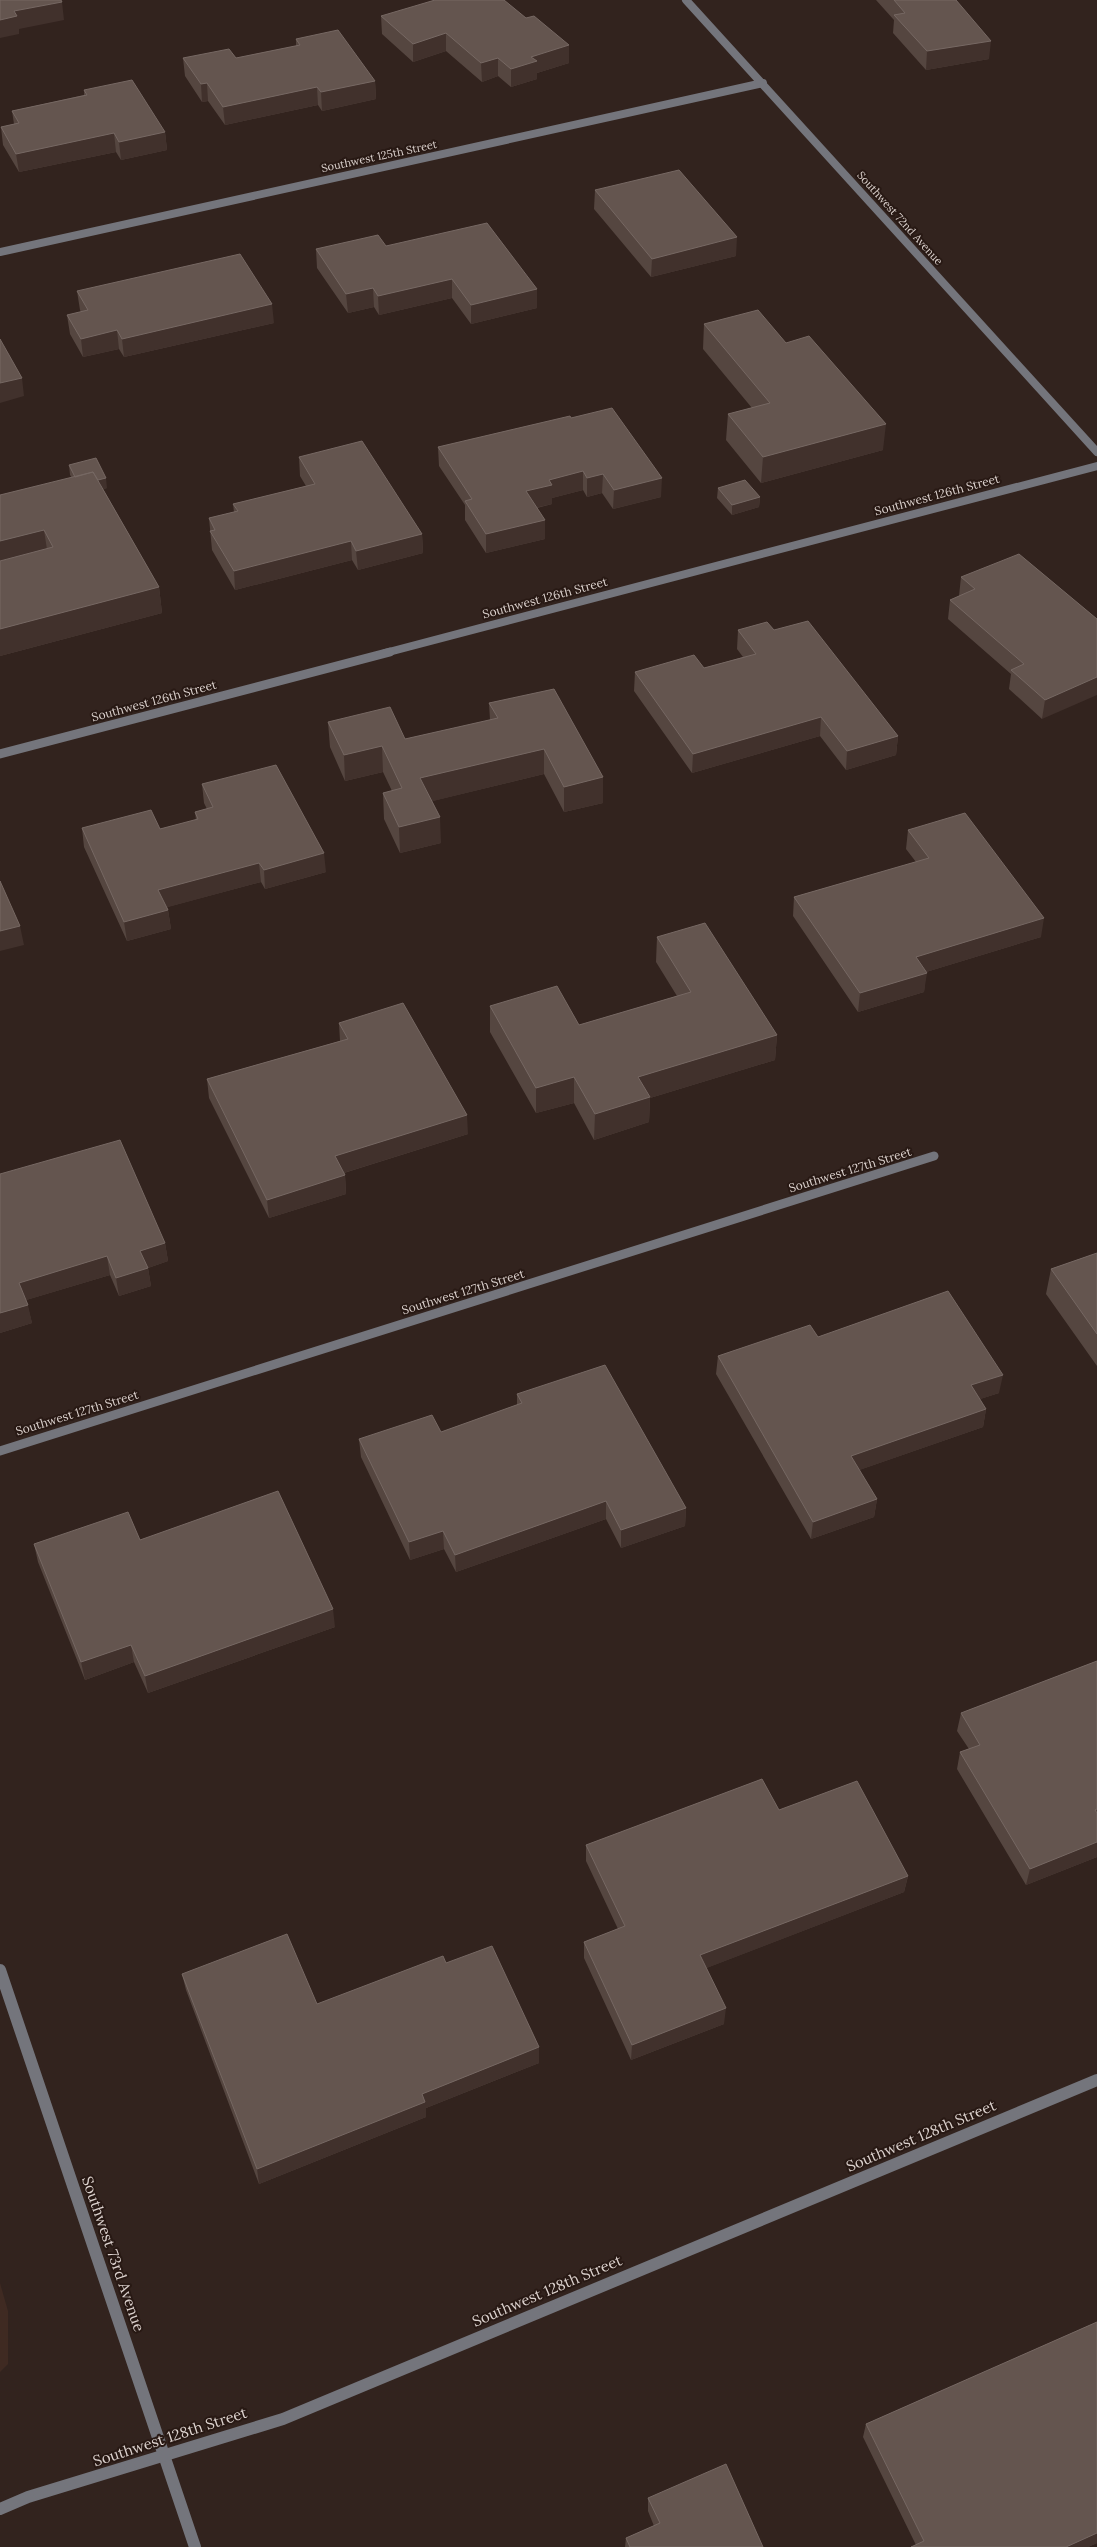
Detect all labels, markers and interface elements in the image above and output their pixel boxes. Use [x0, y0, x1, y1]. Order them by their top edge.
street label: Southwest 125th Street [320, 137, 439, 175]
street label: Southwest 72nd Avenue [854, 168, 946, 268]
street label: Southwest 126th Street [873, 471, 1001, 518]
street label: Southwest 126th Street [481, 574, 609, 621]
street label: Southwest 126th Street [90, 677, 218, 724]
street label: Southwest 127th Street [787, 1144, 913, 1195]
street label: Southwest 127th Street [400, 1266, 526, 1317]
street label: Southwest 127th Street [14, 1387, 140, 1438]
street label: Southwest 128th Street [843, 2095, 999, 2176]
street label: Southwest 73rd Avenue [78, 2174, 149, 2334]
street label: Southwest 128th Street [469, 2250, 625, 2331]
street label: Southwest 128th Street [90, 2403, 249, 2470]

